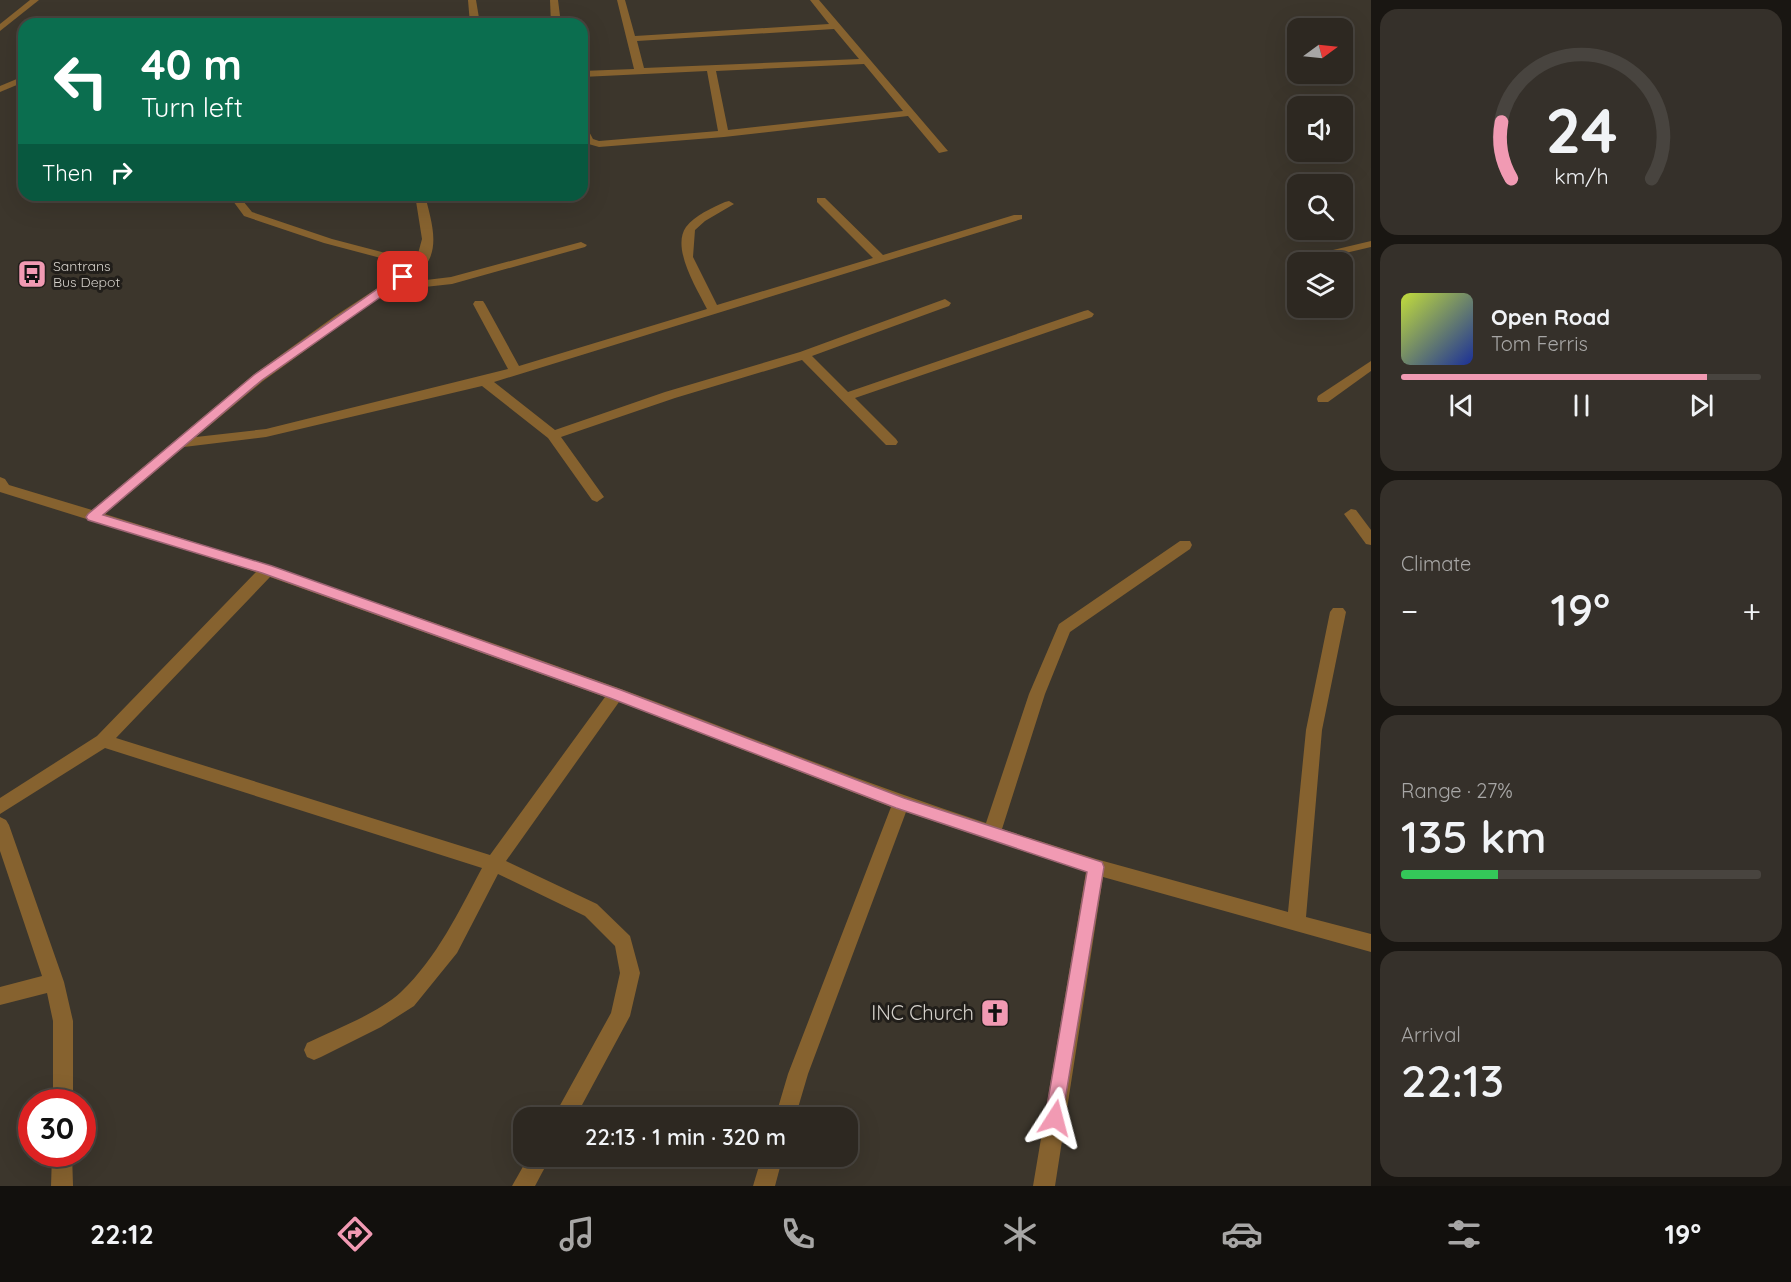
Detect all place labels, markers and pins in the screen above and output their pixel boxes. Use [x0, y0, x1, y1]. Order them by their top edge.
pin [377, 251, 428, 302]
place label: Santrans Bus Depot [53, 257, 120, 291]
bus stop icon: Santrans Bus Depot [16, 258, 48, 290]
church icon: INC Church [979, 997, 1011, 1029]
place label: INC Church [871, 1000, 974, 1025]

